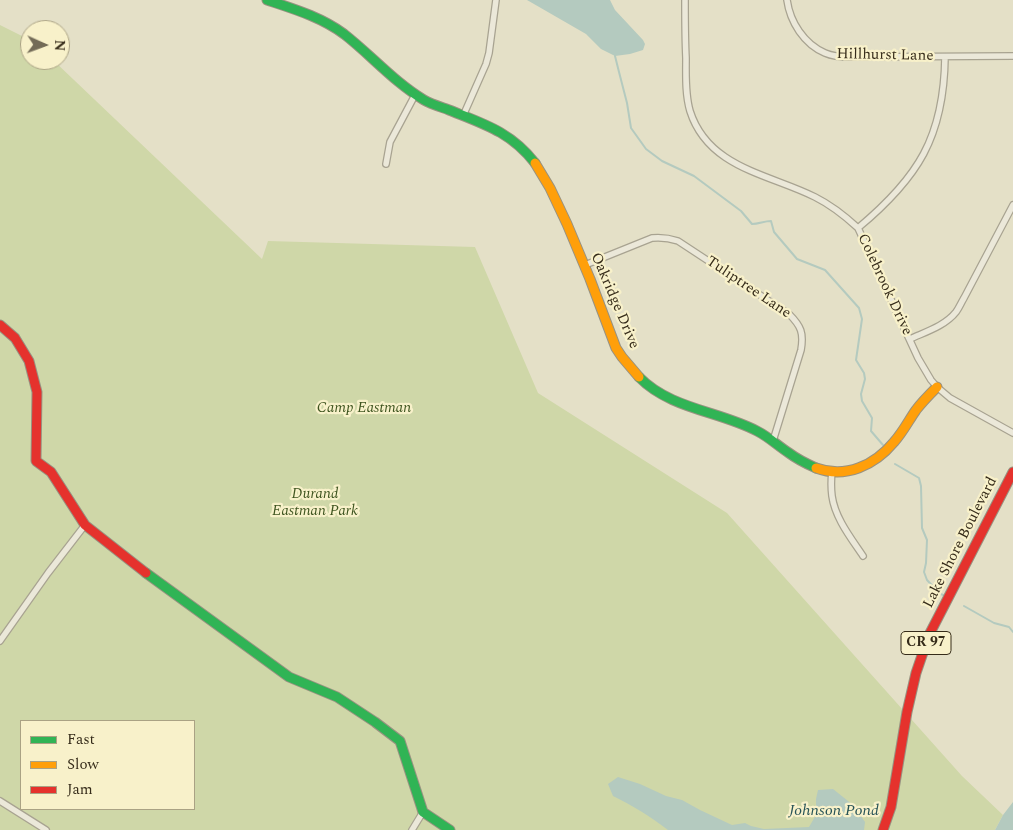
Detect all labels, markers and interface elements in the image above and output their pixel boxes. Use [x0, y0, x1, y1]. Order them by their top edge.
north arrow [20, 20, 70, 70]
text: N [49, 39, 70, 52]
street label: Hillhurst Lane [836, 46, 934, 66]
street label: Colebrook Drive [853, 231, 915, 339]
street label: Oakridge Drive [586, 250, 642, 352]
street label: Tuliptree Lane [702, 253, 794, 323]
park label: Camp Eastman [317, 400, 411, 418]
street label: Lake Shore Boulevard [920, 474, 1002, 612]
park label: Durand Eastman Park [272, 486, 358, 521]
road number: CR 97 [901, 632, 951, 654]
legend [20, 720, 195, 810]
text: Fast [67, 728, 95, 751]
text: Slow [67, 753, 99, 776]
text: Jam [67, 778, 93, 801]
water label: Johnson Pond [789, 802, 879, 822]

